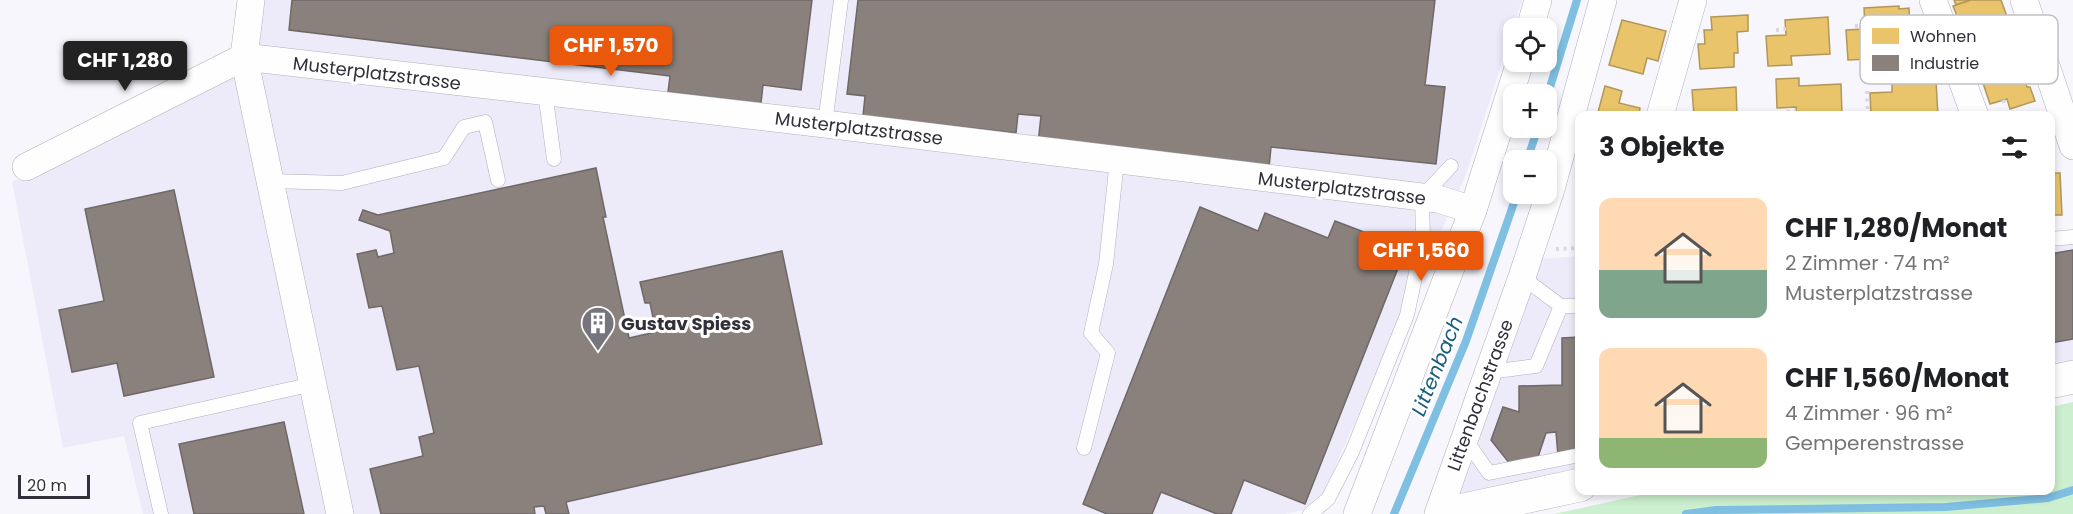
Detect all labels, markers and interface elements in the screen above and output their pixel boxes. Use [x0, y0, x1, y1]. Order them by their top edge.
legend [1860, 15, 2058, 84]
map controls [1503, 18, 1557, 204]
button: locate [1503, 18, 1557, 72]
text: Wohnen [1910, 25, 1977, 48]
pin: CHF 1,570 [542, 26, 680, 77]
text: CHF 1,570 [563, 31, 659, 59]
pin: CHF 1,280 [56, 41, 194, 92]
text: CHF 1,280 [77, 46, 173, 74]
street label: Musterplatzstrasse [292, 50, 462, 96]
text: Industrie [1910, 52, 1979, 75]
button: + [1503, 84, 1557, 138]
street label: Musterplatzstrasse [774, 105, 944, 151]
text: 3 Objekte [1599, 129, 1725, 165]
icon: filters [1998, 131, 2031, 164]
button: − [1503, 150, 1557, 204]
street label: Musterplatzstrasse [1257, 165, 1427, 211]
text: CHF 1,280/Monat [1785, 210, 2007, 246]
icon: home [1647, 222, 1719, 294]
pin: CHF 1,560 [1352, 231, 1490, 282]
text: CHF 1,560 [1372, 236, 1470, 264]
text: 2 Zimmer · 74 m² [1785, 249, 1950, 277]
text: Musterplatzstrasse [1785, 279, 1973, 307]
building icon: Gustav Spiess [580, 305, 616, 352]
place label: Gustav Spiess [621, 311, 751, 336]
water label: Littenbach [1404, 312, 1470, 420]
street label: Littenbachstrasse [1441, 316, 1519, 474]
text: CHF 1,560/Monat [1785, 360, 2009, 396]
icon: home [1647, 372, 1719, 444]
text: 4 Zimmer · 96 m² [1785, 399, 1952, 427]
text: Gemperenstrasse [1785, 429, 1964, 457]
scale bar [18, 472, 90, 500]
text: 20 m [27, 474, 67, 497]

